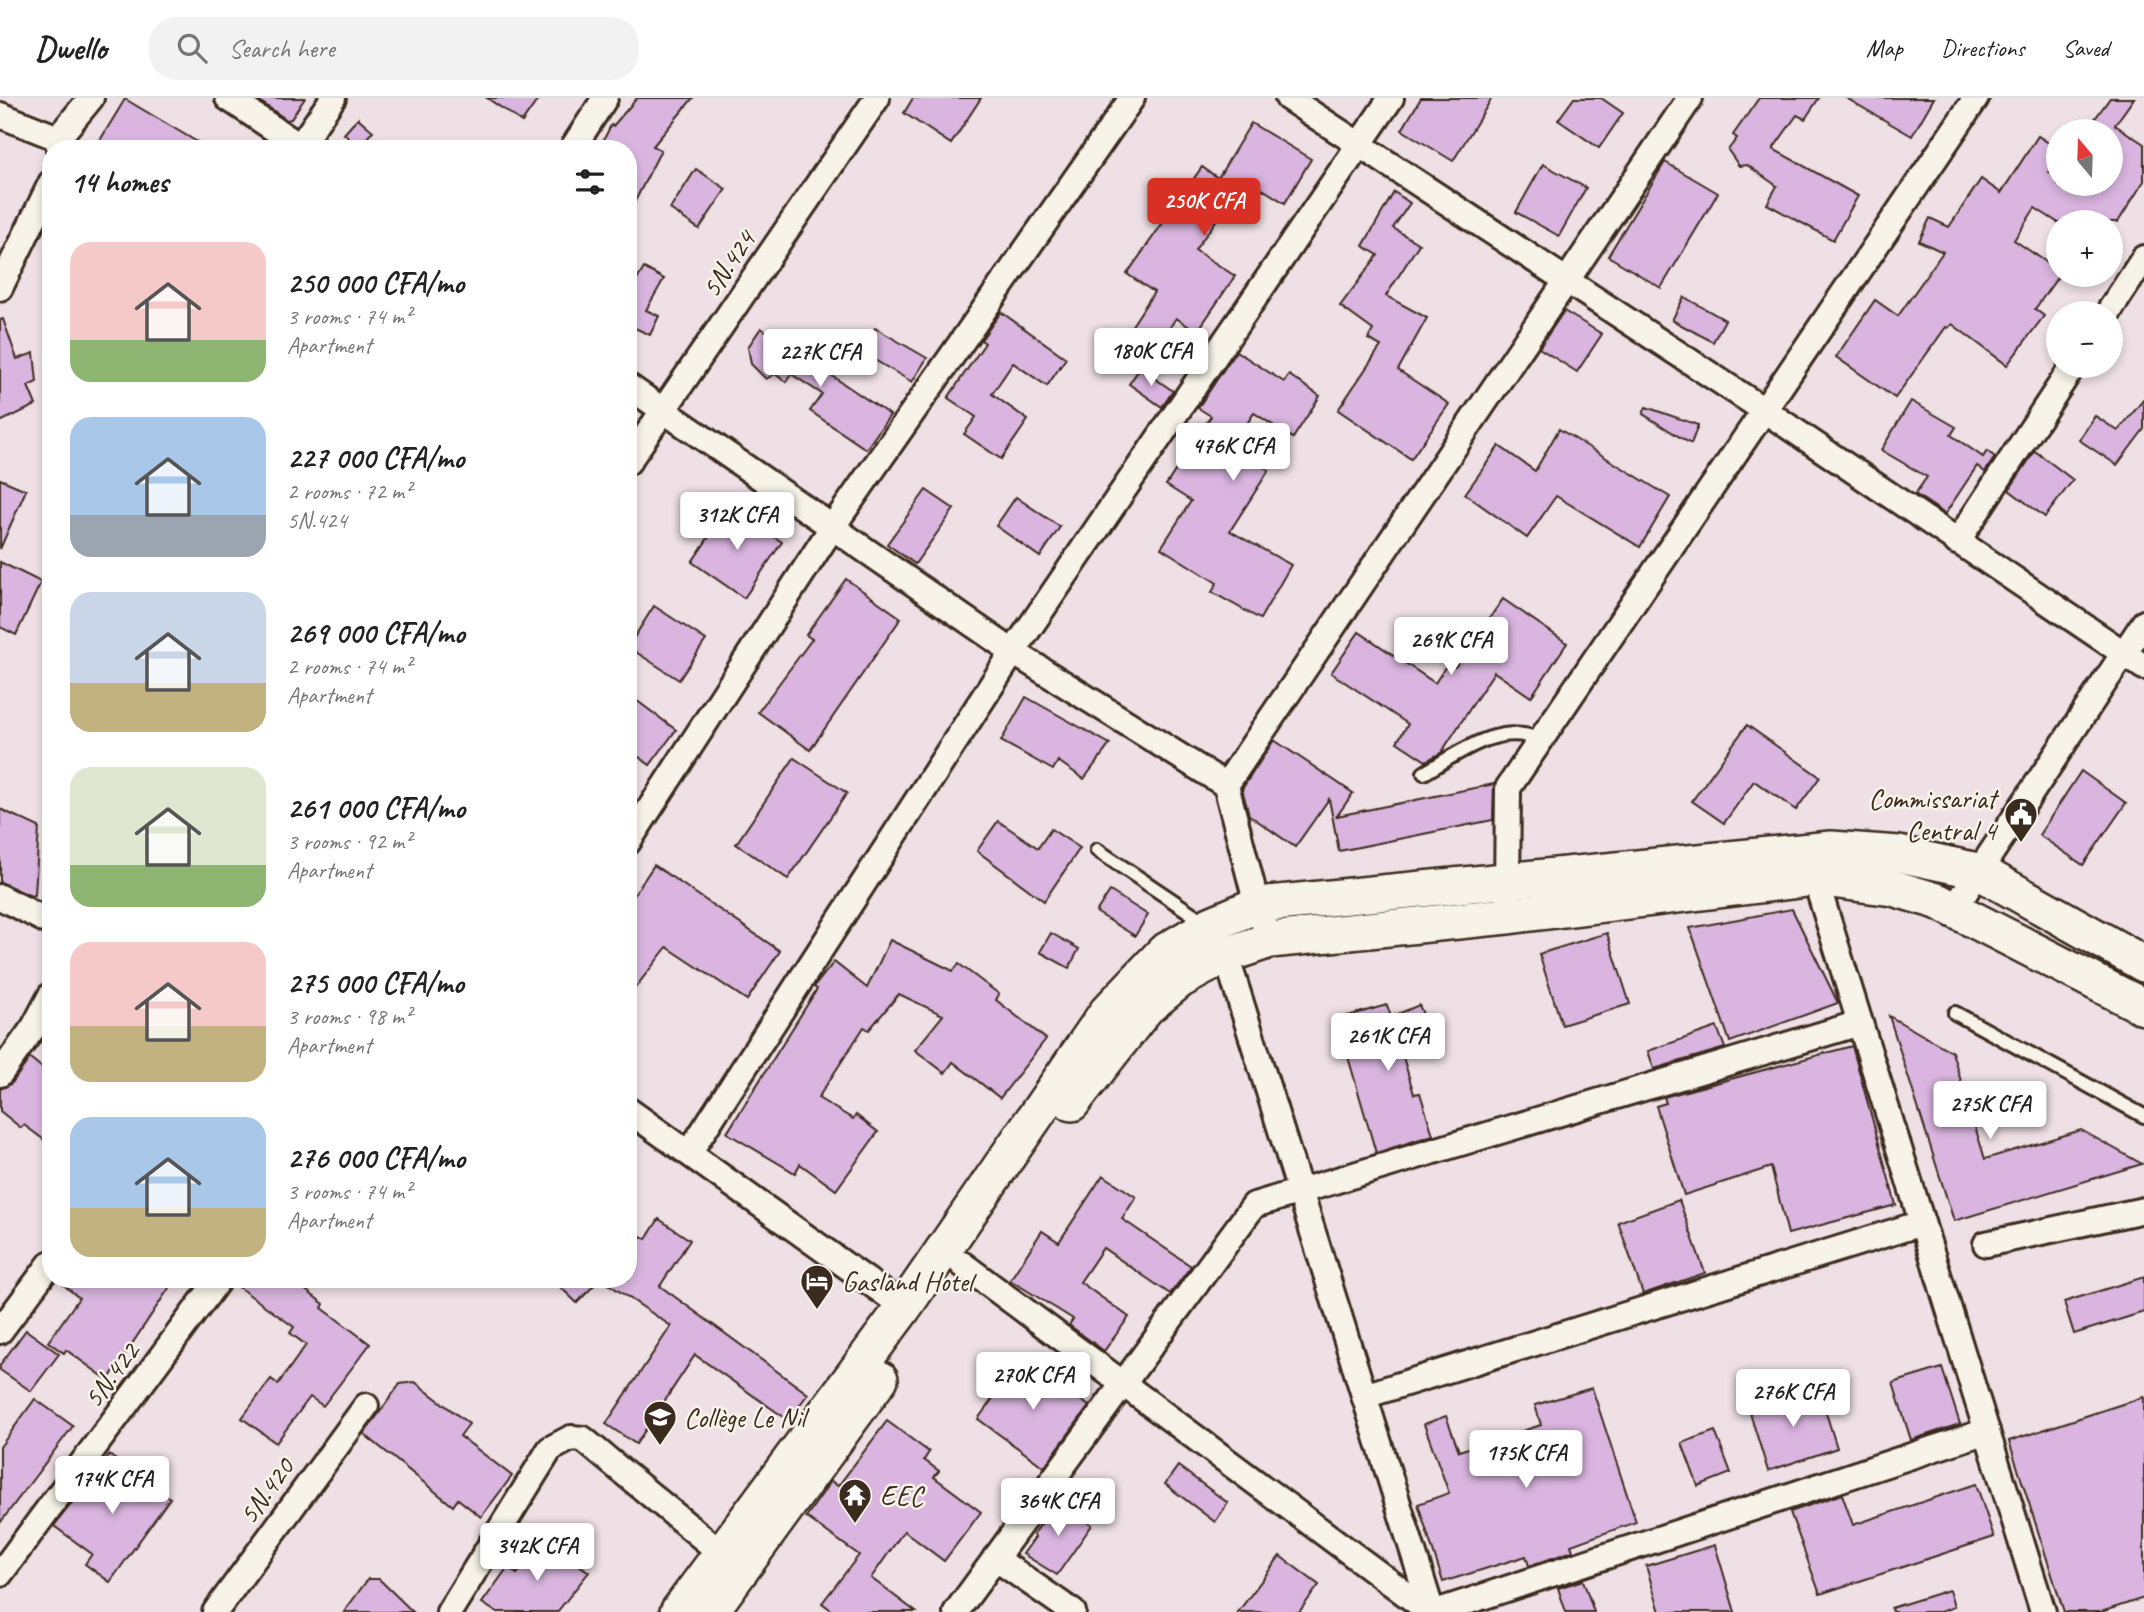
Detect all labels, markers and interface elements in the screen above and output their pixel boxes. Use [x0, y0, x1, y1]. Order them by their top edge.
search box [149, 17, 639, 80]
text: Dwello [35, 27, 107, 69]
icon: search [173, 29, 211, 67]
text: Search here [229, 32, 335, 65]
text: Map [1866, 33, 1903, 63]
text: Directions [1941, 33, 2024, 63]
text: Saved [2062, 33, 2109, 63]
north arrow [2046, 119, 2123, 196]
map controls [2046, 119, 2123, 378]
text: 14 homes [70, 163, 168, 201]
icon: filters [571, 163, 609, 201]
pin: 250K CFA [1132, 178, 1276, 238]
text: 250K CFA [1163, 186, 1245, 215]
button: + [2046, 210, 2123, 287]
street label: 5N.424 [693, 222, 764, 304]
text: 250 000 CFA/mo [287, 264, 464, 302]
icon: home [126, 270, 210, 354]
button: − [2046, 301, 2123, 378]
text: 3 rooms · 74 m² [287, 302, 411, 331]
pin: 180K CFA [1079, 328, 1223, 388]
pin: 227K CFA [748, 330, 892, 389]
text: Apartment [287, 331, 372, 360]
text: 180K CFA [1110, 336, 1192, 365]
text: 227K CFA [779, 337, 861, 366]
pin: 476K CFA [1161, 424, 1305, 483]
text: 476K CFA [1192, 431, 1274, 460]
text: 227 000 CFA/mo [287, 439, 464, 477]
icon: home [126, 445, 210, 529]
text: 2 rooms · 72 m² [287, 477, 411, 506]
pin: 312K CFA [665, 492, 809, 552]
text: 312K CFA [696, 500, 778, 529]
text: 5N.424 [287, 506, 347, 535]
text: 269 000 CFA/mo [287, 614, 465, 652]
pin: 269K CFA [1379, 618, 1523, 677]
icon: home [126, 620, 210, 704]
text: 269K CFA [1410, 625, 1492, 654]
text: 2 rooms · 74 m² [287, 652, 411, 681]
text: Apartment [287, 681, 372, 710]
place label: Commissariat Central 4 [1868, 781, 2000, 848]
text: 261 000 CFA/mo [287, 789, 465, 827]
icon: home [126, 795, 210, 879]
public building icon: Commissariat Central 4 [2002, 795, 2040, 844]
text: 3 rooms · 92 m² [287, 827, 411, 856]
text: Apartment [287, 856, 372, 885]
text: 275 000 CFA/mo [287, 964, 464, 1002]
icon: home [126, 970, 210, 1054]
text: 3 rooms · 98 m² [287, 1002, 411, 1031]
pin: 261K CFA [1316, 1014, 1460, 1073]
text: 261K CFA [1347, 1021, 1429, 1050]
text: Apartment [287, 1031, 372, 1060]
pin: 275K CFA [1918, 1082, 2062, 1141]
text: 275K CFA [1949, 1089, 2031, 1118]
text: 276 000 CFA/mo [287, 1139, 465, 1177]
icon: home [126, 1145, 210, 1229]
text: 3 rooms · 74 m² [287, 1177, 411, 1206]
text: Apartment [287, 1206, 372, 1235]
hotel icon: Gasland Hotel [798, 1262, 836, 1311]
place label: Gasland Hotel [842, 1264, 978, 1299]
street label: 5N.422 [75, 1334, 148, 1415]
pin: 270K CFA [961, 1352, 1105, 1412]
text: 270K CFA [992, 1360, 1074, 1389]
pin: 276K CFA [1721, 1370, 1865, 1429]
text: 276K CFA [1752, 1377, 1834, 1406]
school or university icon: Collège Le Nil [641, 1398, 679, 1447]
place label: Collège Le Nil [684, 1400, 810, 1435]
pin: 175K CFA [1454, 1430, 1598, 1490]
text: 175K CFA [1485, 1438, 1567, 1467]
street label: 5N.420 [230, 1449, 303, 1531]
pin: 174K CFA [40, 1456, 184, 1516]
text: 174K CFA [71, 1464, 153, 1493]
temple icon: EEC [836, 1476, 874, 1525]
place label: EEC [880, 1478, 926, 1513]
pin: 364K CFA [986, 1478, 1130, 1538]
text: 364K CFA [1017, 1486, 1099, 1515]
pin: 342K CFA [465, 1524, 609, 1583]
text: 342K CFA [496, 1531, 578, 1560]

